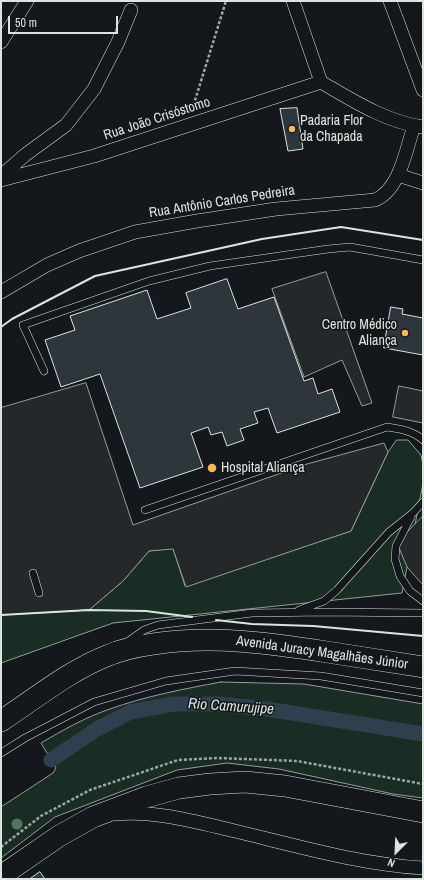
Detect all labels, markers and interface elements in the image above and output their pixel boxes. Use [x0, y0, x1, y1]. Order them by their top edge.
scale bar [10, 8, 120, 34]
text: 50 m [15, 15, 37, 31]
street label: Rua João Crisóstomo [102, 94, 212, 144]
place label: Padaria Flor da Chapada [300, 113, 363, 146]
marker: Padaria Flor da Chapada [287, 124, 297, 134]
street label: Rua Antônio Carlos Pedreira [148, 182, 296, 222]
place label: Centro Médico Aliança [322, 317, 397, 350]
marker: Centro Médico Aliança [400, 328, 410, 338]
place label: Hospital Aliança [221, 460, 305, 476]
marker: Hospital Aliança [206, 462, 218, 474]
street label: Avenida Juracy Magalhães Júnior [235, 633, 409, 673]
water label: Rio Camurujipe [187, 695, 275, 719]
north arrow [376, 832, 416, 872]
text: N [385, 855, 397, 871]

